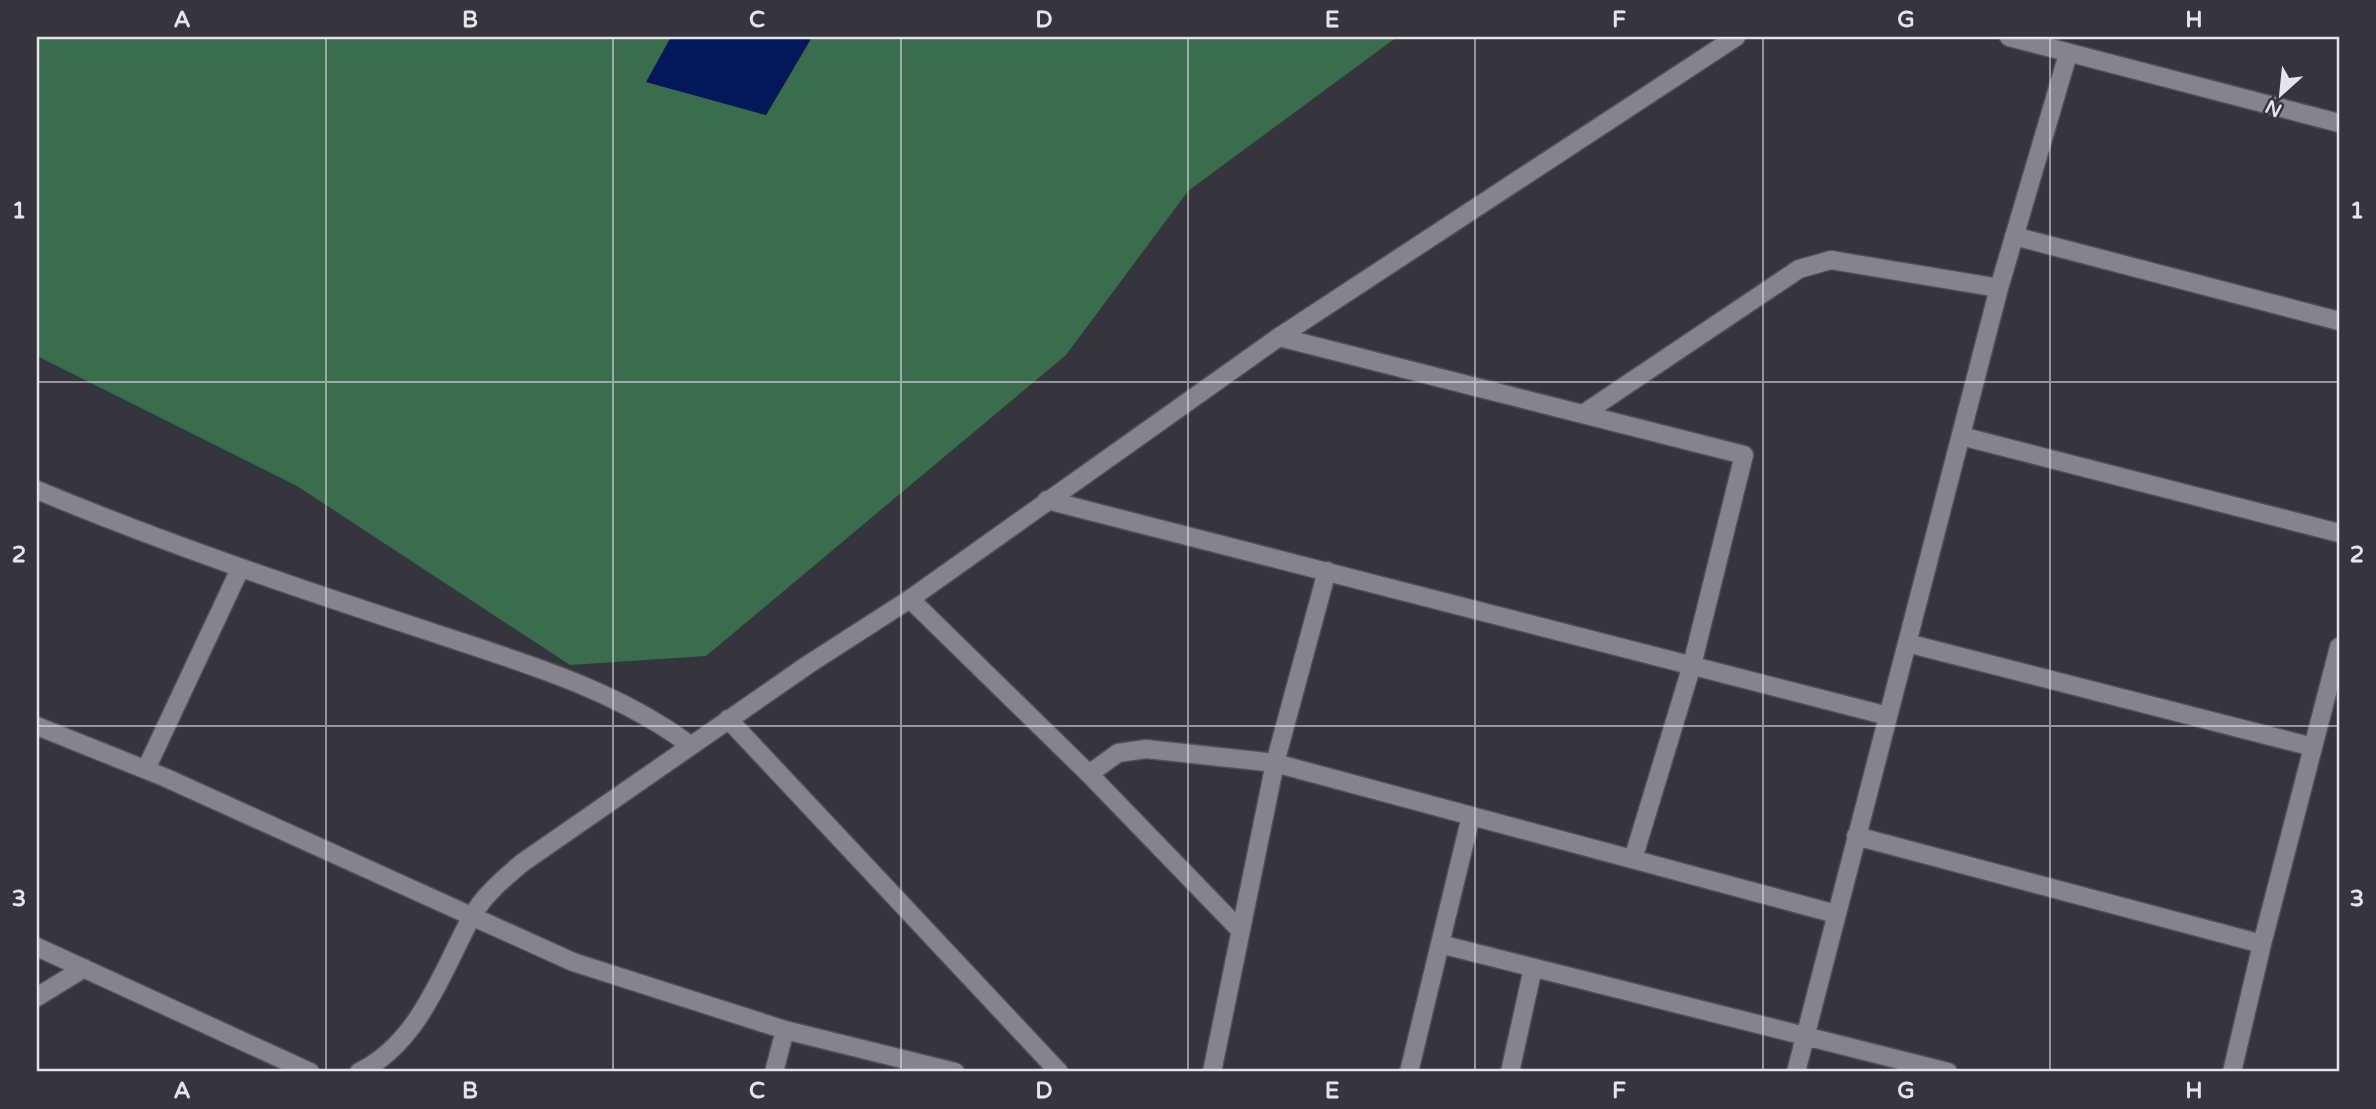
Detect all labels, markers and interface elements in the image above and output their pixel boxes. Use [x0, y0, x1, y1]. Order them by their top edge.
text: A [173, 6, 191, 34]
text: B [462, 6, 478, 34]
text: C [749, 6, 765, 34]
text: D [1035, 6, 1053, 34]
text: E [1325, 6, 1339, 34]
text: F [1612, 6, 1626, 34]
text: G [1897, 6, 1915, 34]
text: H [2185, 6, 2203, 34]
north arrow [2246, 60, 2316, 130]
text: N [2262, 95, 2286, 122]
text: 1 [12, 197, 26, 225]
text: 1 [2350, 197, 2364, 225]
text: 2 [12, 541, 26, 569]
text: 2 [2350, 541, 2364, 569]
text: 3 [12, 885, 26, 913]
text: 3 [2350, 885, 2364, 913]
text: A [173, 1077, 191, 1105]
text: B [462, 1077, 478, 1105]
text: C [749, 1077, 765, 1105]
text: D [1035, 1077, 1053, 1105]
text: E [1325, 1077, 1339, 1105]
text: F [1612, 1077, 1626, 1105]
text: G [1897, 1077, 1915, 1105]
text: H [2185, 1077, 2203, 1105]

